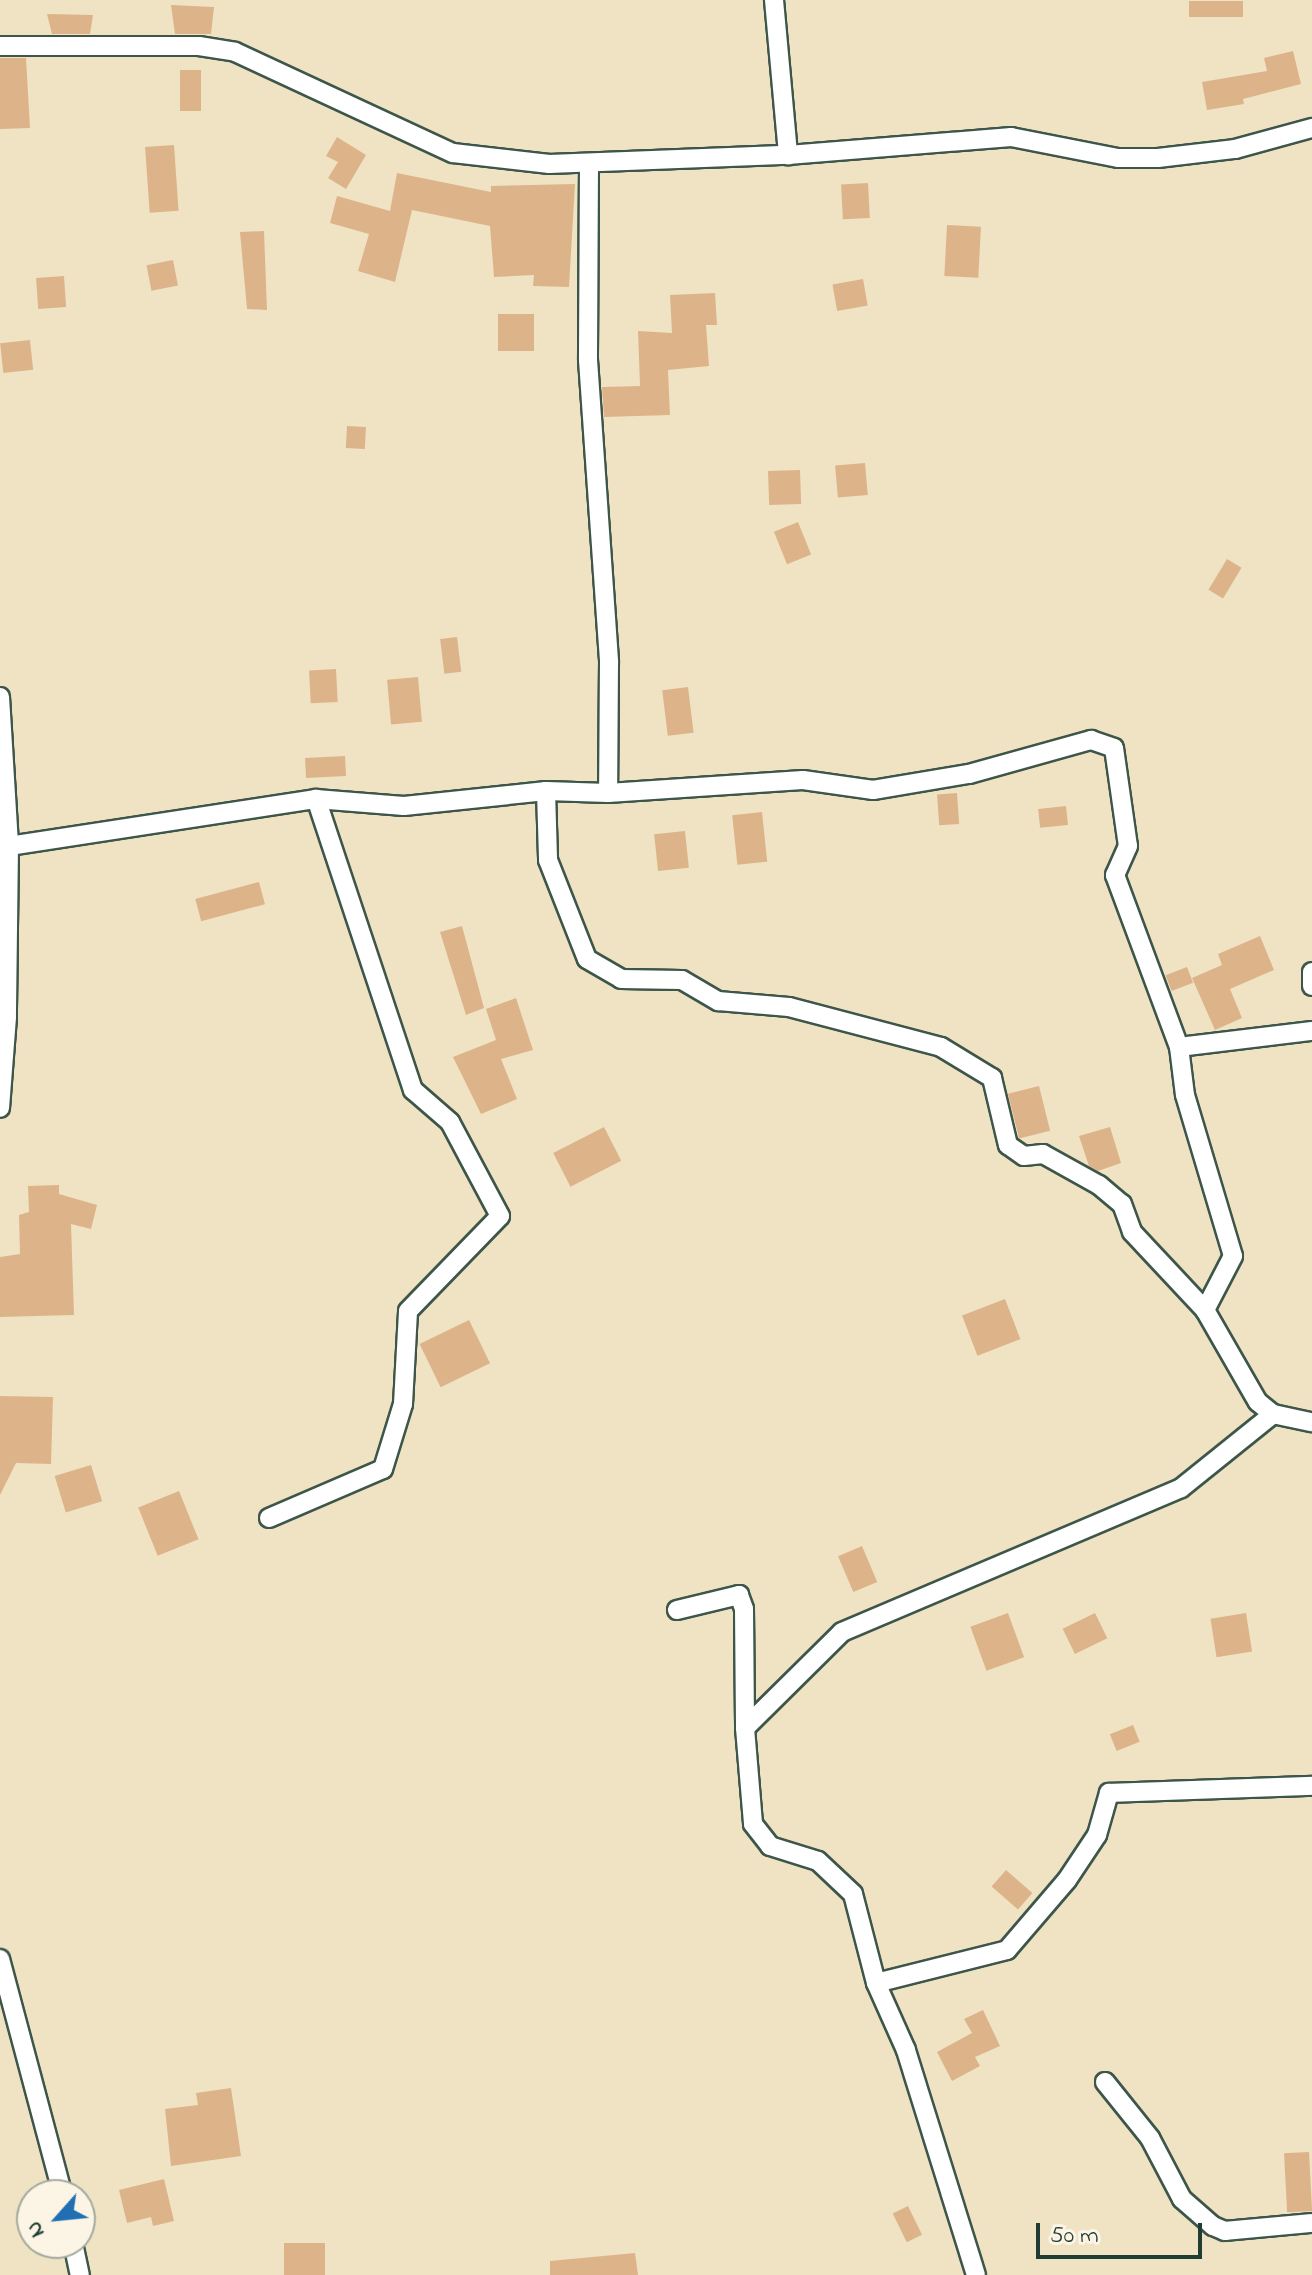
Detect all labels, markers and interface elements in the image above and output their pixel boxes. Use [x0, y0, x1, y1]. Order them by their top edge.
north arrow [16, 2179, 96, 2259]
scale bar [1040, 2207, 1206, 2257]
text: N [19, 2215, 54, 2243]
text: 50 m [1050, 2219, 1099, 2254]

